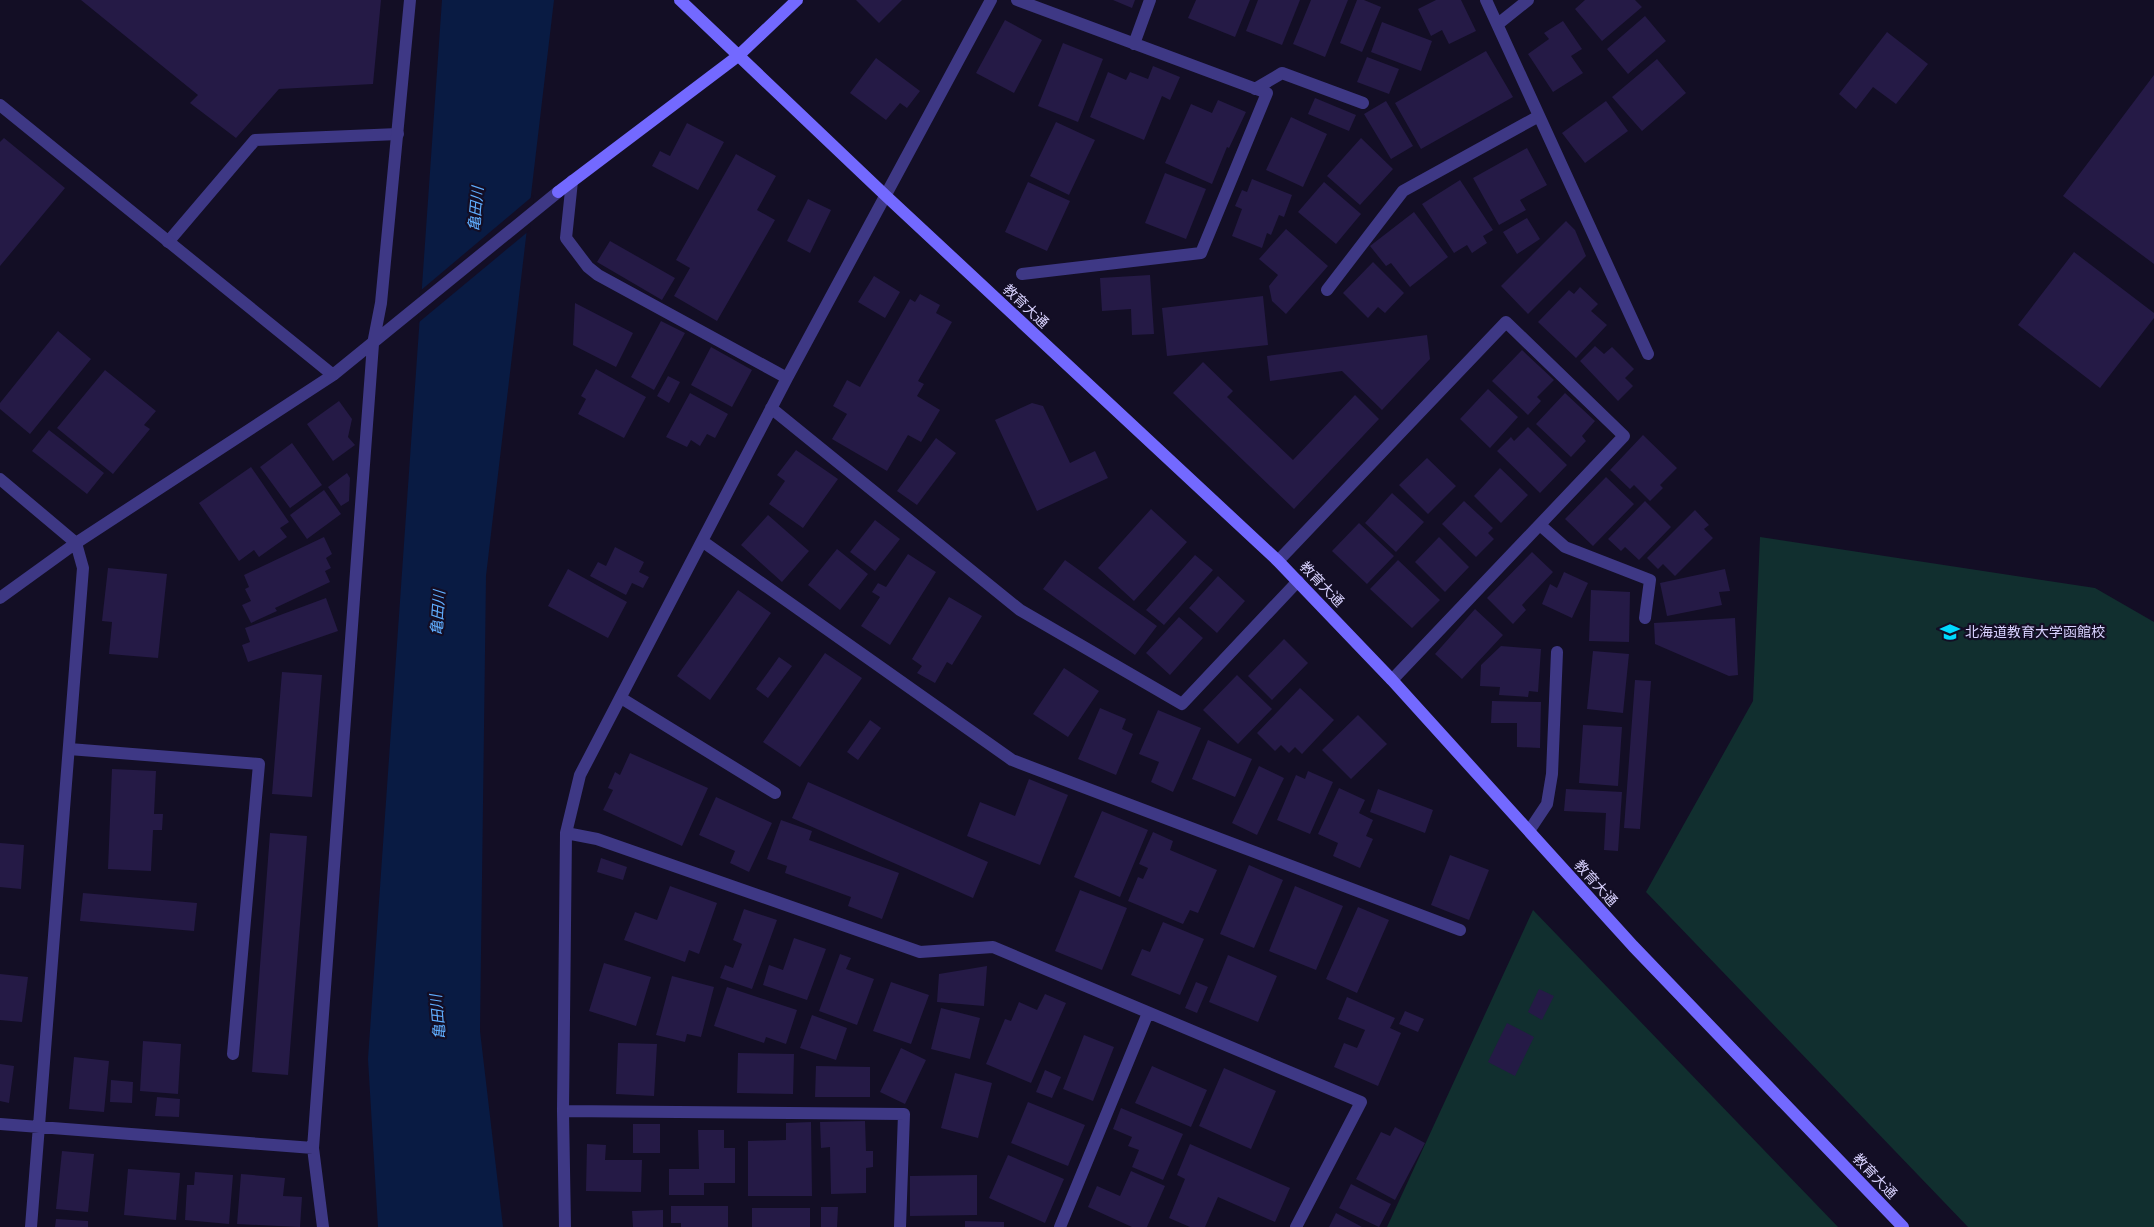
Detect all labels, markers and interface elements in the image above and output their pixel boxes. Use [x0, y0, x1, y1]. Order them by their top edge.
water label: 亀田川 [464, 184, 487, 232]
street label: 教育大通 [999, 280, 1053, 332]
street label: 教育大通 [1296, 558, 1348, 610]
water label: 亀田川 [426, 588, 449, 636]
school or university icon: 北海道教育大学函館校 [1939, 621, 1961, 643]
place label: 北海道教育大学函館校 [1965, 623, 2105, 641]
street label: 教育大通 [1571, 856, 1621, 910]
water label: 亀田川 [426, 992, 449, 1040]
street label: 教育大通 [1849, 1150, 1901, 1202]

